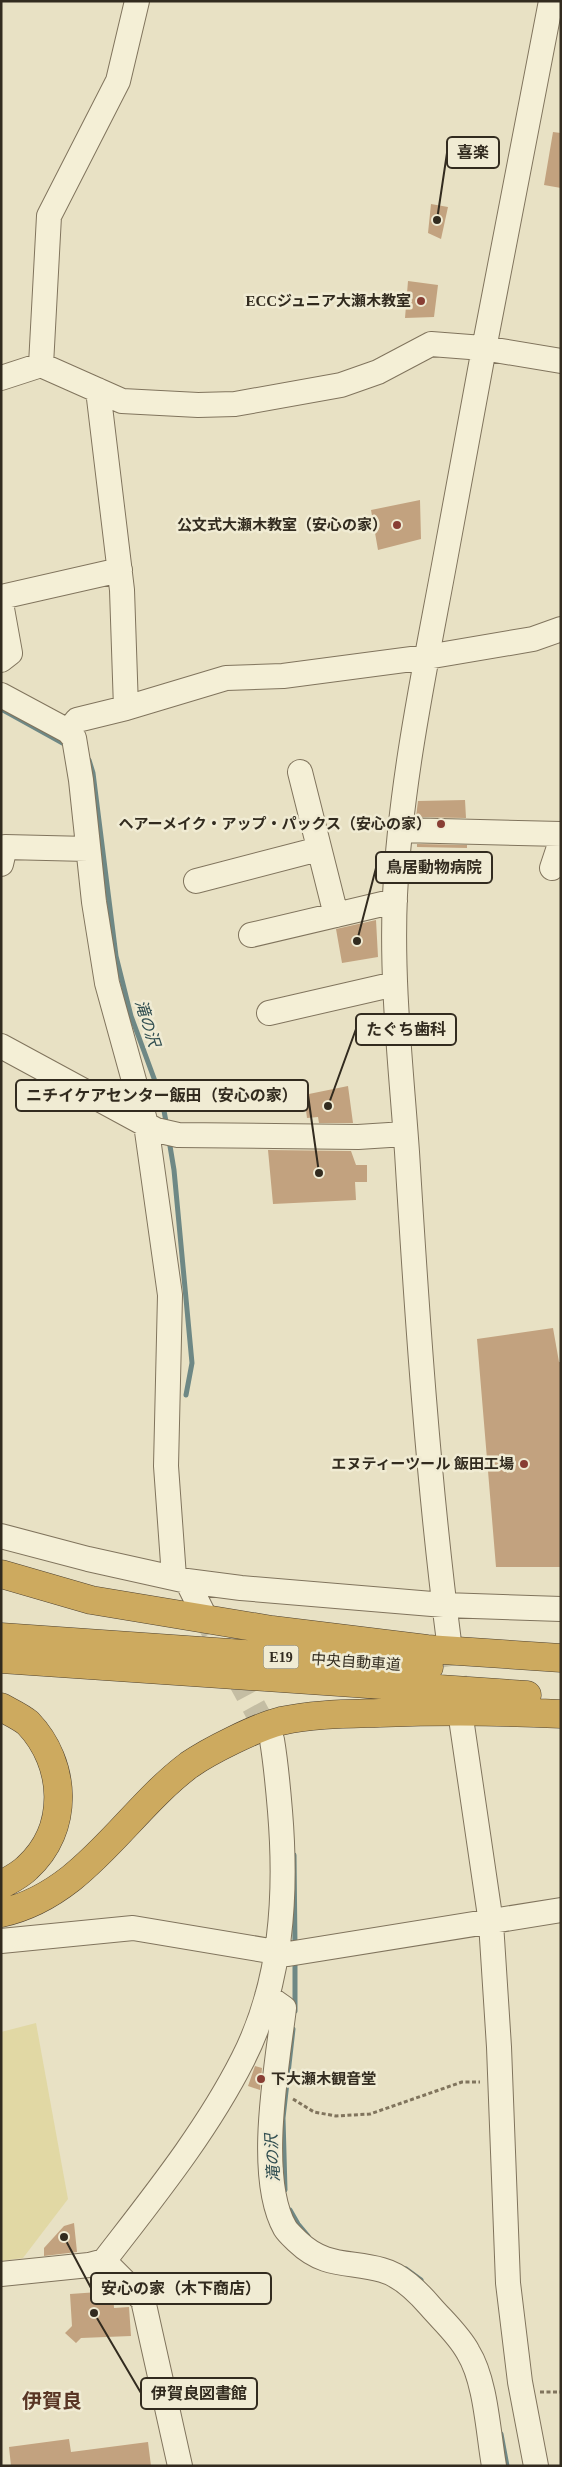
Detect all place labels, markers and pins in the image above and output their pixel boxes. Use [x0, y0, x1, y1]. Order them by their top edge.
callout: 喜楽 [447, 137, 499, 168]
place label: ECCジュニア大瀬木教室 [245, 293, 411, 309]
marker: ECCジュニア大瀬木教室 [415, 295, 427, 307]
place label: 公文式大瀬木教室（安心の家） [177, 516, 387, 533]
marker: 公文式大瀬木教室（安心の家） [391, 519, 403, 531]
place label: ヘアーメイク・アップ・パックス（安心の家） [119, 816, 431, 832]
marker: ヘアーメイク・アップ・パックス（安心の家） [435, 818, 447, 830]
callout: 鳥居動物病院 [376, 852, 492, 883]
callout: たぐち歯科 [356, 1014, 456, 1045]
callout: ニチイケアセンター飯田（安心の家） [16, 1080, 308, 1111]
place label: エヌティーツール 飯田工場 [331, 1456, 514, 1472]
marker: エヌティーツール 飯田工場 [518, 1458, 530, 1470]
place label: 下大瀬木観音堂 [271, 2071, 376, 2087]
marker: 下大瀬木観音堂 [255, 2073, 267, 2085]
callout: 安心の家（木下商店） [91, 2273, 271, 2304]
callout: 伊賀良図書館 [141, 2378, 257, 2409]

